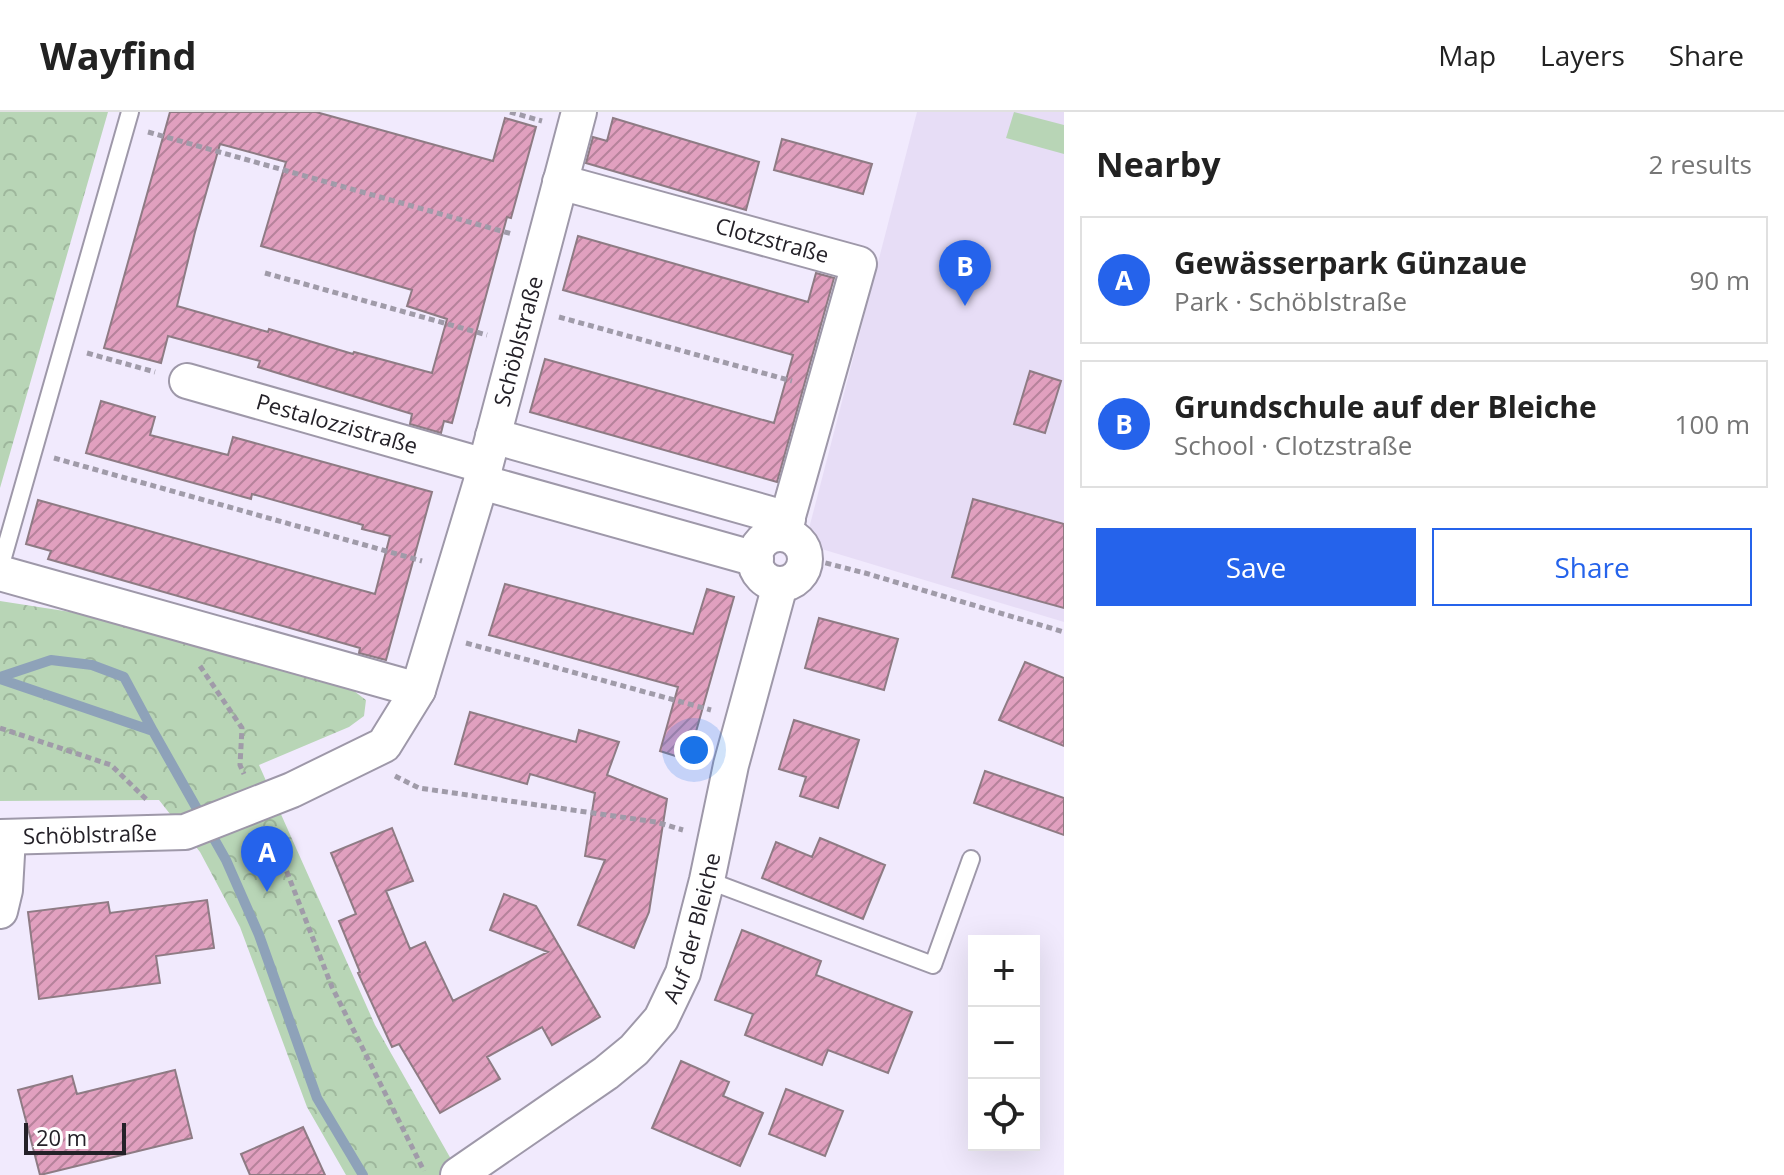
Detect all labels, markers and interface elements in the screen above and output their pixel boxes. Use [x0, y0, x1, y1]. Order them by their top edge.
text: Wayfind [40, 29, 197, 81]
text: Map [1438, 36, 1496, 74]
text: Layers [1540, 36, 1625, 74]
text: Share [1669, 36, 1744, 74]
text: Nearby [1096, 141, 1221, 187]
text: 2 results [1649, 146, 1752, 182]
street label: Clotzstraße [712, 209, 833, 269]
pin: B [939, 240, 991, 306]
text: Gewässerpark Günzaue [1174, 242, 1527, 283]
text: A [1115, 262, 1133, 298]
text: 90 m [1689, 262, 1750, 298]
street label: Schöblstraße [486, 272, 549, 410]
text: Park · Schöblstraße [1174, 283, 1407, 319]
street label: Pestalozzistraße [253, 386, 422, 460]
text: Grundschule auf der Bleiche [1174, 386, 1597, 427]
text: B [1115, 406, 1133, 442]
text: 100 m [1675, 406, 1750, 442]
text: School · Clotzstraße [1174, 427, 1412, 463]
button: Save [1096, 528, 1416, 606]
button: Share [1432, 528, 1752, 606]
your location [674, 730, 714, 770]
street label: Schöblstraße [23, 817, 157, 850]
pin: A [241, 826, 293, 892]
street label: Auf der Bleiche [655, 850, 726, 1008]
map controls [968, 935, 1040, 1151]
button: + [968, 935, 1040, 1007]
button: − [968, 1007, 1040, 1079]
button: locate [968, 1079, 1040, 1151]
scale bar [24, 1119, 126, 1155]
text: 20 m [36, 1122, 87, 1152]

